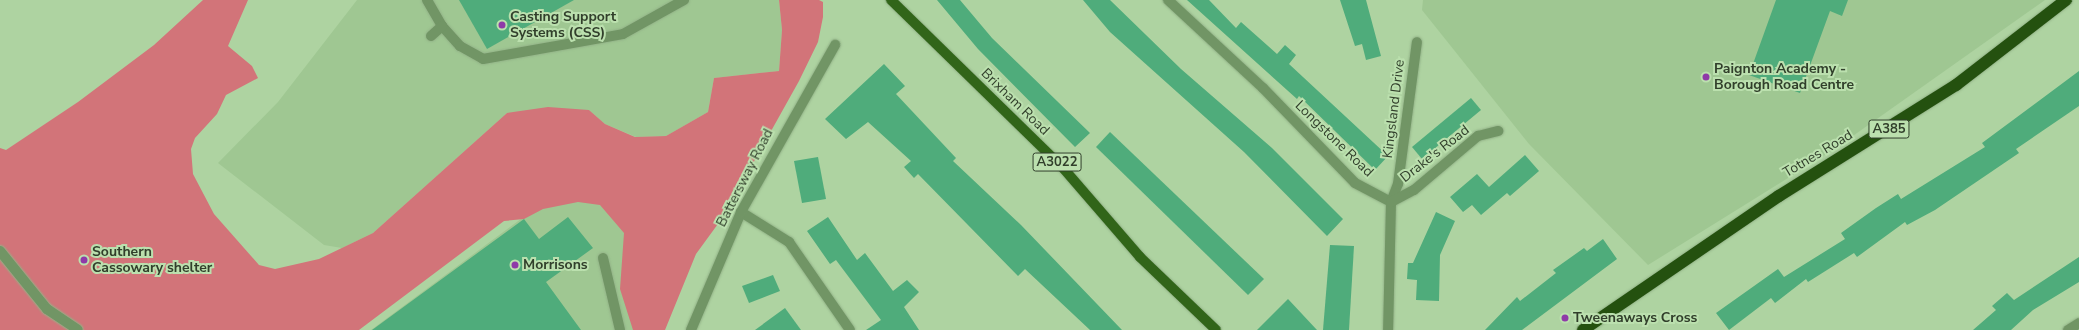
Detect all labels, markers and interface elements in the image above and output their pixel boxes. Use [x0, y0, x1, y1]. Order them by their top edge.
place label: Casting Support Systems (CSS) [510, 9, 616, 42]
marker: Casting Support Systems (CSS) [497, 20, 507, 30]
street label: Kingsland Drive [1380, 59, 1408, 159]
place label: Paignton Academy - Borough Road Centre [1714, 61, 1854, 94]
street label: Brixham Road [977, 65, 1053, 139]
marker: Paignton Academy - Borough Road Centre [1701, 72, 1711, 82]
street label: Longstone Road [1291, 97, 1377, 181]
road number: A385 [1868, 118, 1910, 140]
street label: Drake's Road [1397, 122, 1473, 186]
street label: Battersway Road [713, 126, 777, 230]
street label: Totnes Road [1780, 127, 1856, 181]
road number: A3022 [1032, 151, 1082, 173]
place label: Southern Cassowary shelter [92, 244, 212, 276]
marker: Southern Cassowary shelter [79, 255, 89, 265]
place label: Morrisons [523, 257, 588, 273]
marker: Morrisons [510, 260, 520, 270]
place label: Tweenaways Cross [1573, 310, 1697, 326]
marker: Tweenaways Cross [1560, 313, 1570, 323]

